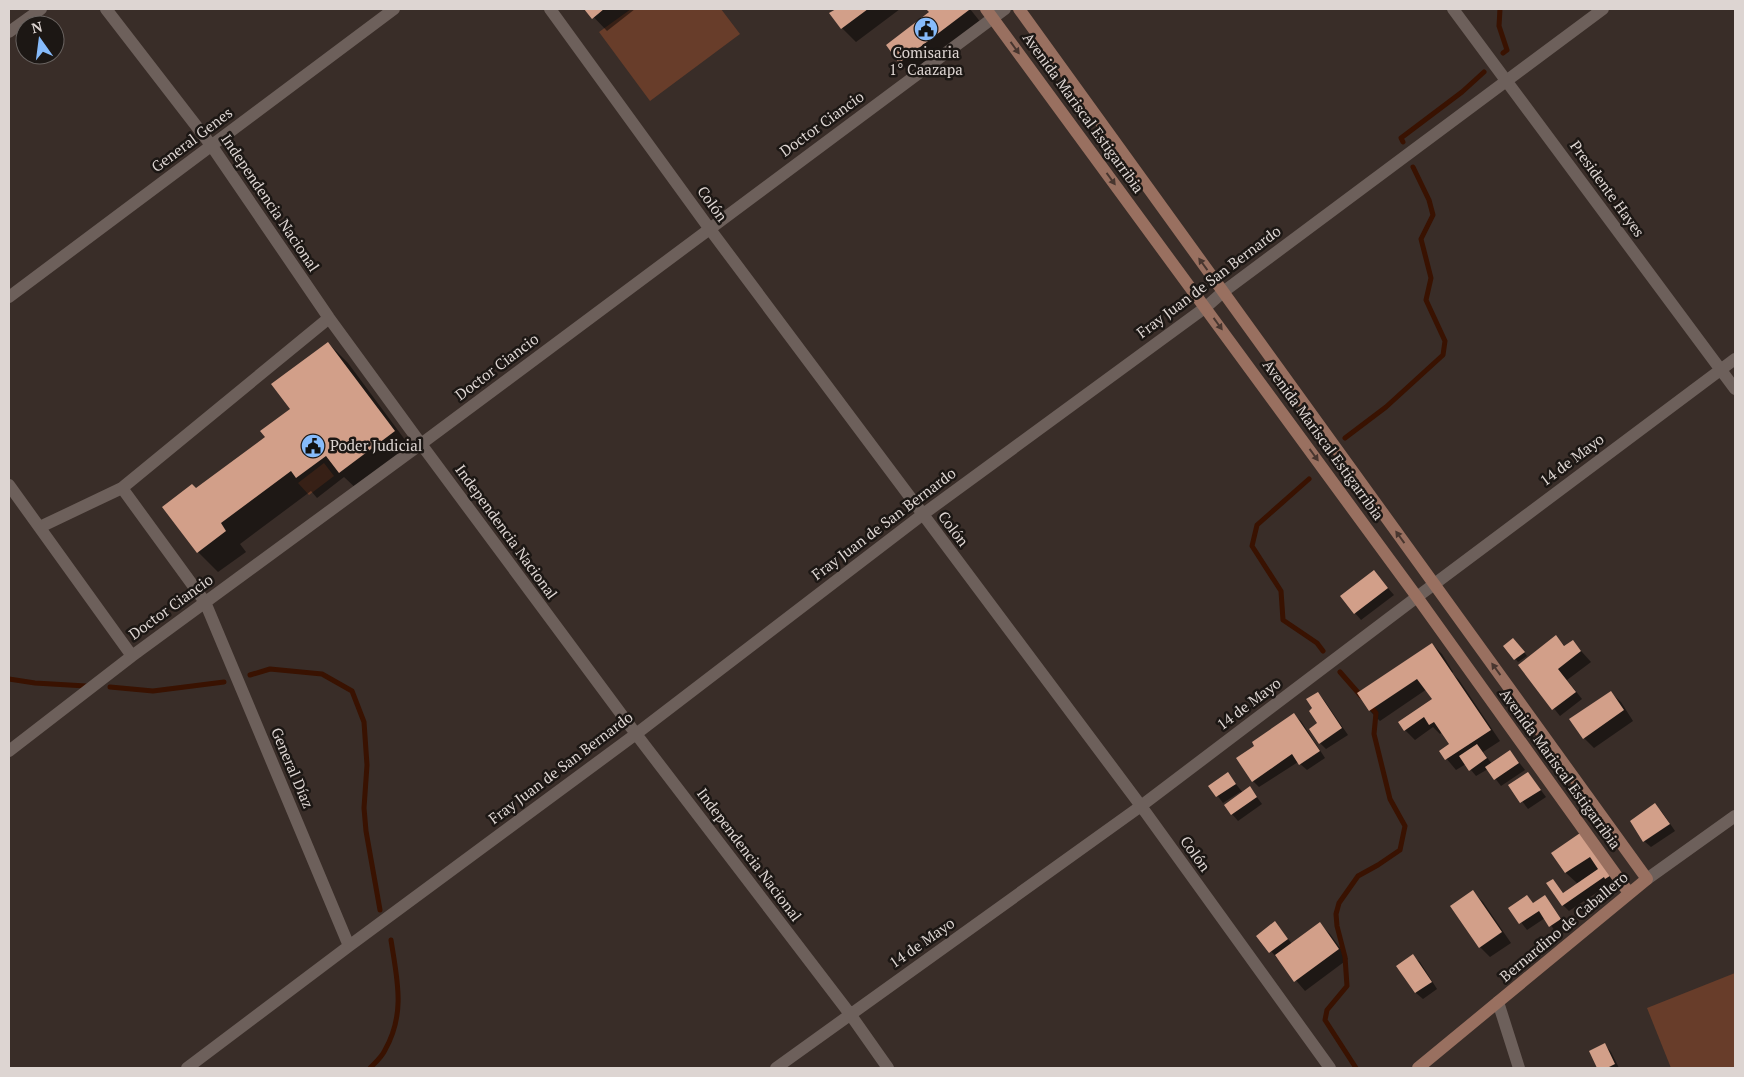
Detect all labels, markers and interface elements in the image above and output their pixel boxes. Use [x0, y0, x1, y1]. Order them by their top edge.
north arrow [15, 15, 65, 65]
text: N [29, 16, 45, 37]
public building icon: Comisaria 1° Caazapa [913, 16, 939, 42]
street label: Avenida Mariscal Estigarribia [1019, 28, 1149, 197]
one-way arrow [1010, 41, 1020, 55]
place label: Comisaria 1° Caazapa [889, 42, 963, 79]
street label: Doctor Ciancio [775, 86, 868, 161]
street label: General Genes [147, 102, 236, 176]
street label: Independencia Nacional [217, 130, 324, 275]
street label: Presidente Hayes [1566, 136, 1650, 241]
one-way arrow [1106, 172, 1116, 186]
street label: Colón [693, 182, 733, 225]
street label: Fray Juan de San Bernardo [1132, 220, 1285, 342]
one-way arrow [1198, 257, 1208, 271]
one-way arrow [1213, 317, 1223, 331]
street label: Doctor Ciancio [451, 328, 542, 404]
street label: Avenida Mariscal Estigarribia [1259, 355, 1389, 524]
street label: 14 de Mayo [1535, 429, 1608, 490]
public building icon: Poder Judicial [300, 433, 326, 459]
place label: Poder Judicial [330, 435, 422, 455]
one-way arrow [1308, 448, 1319, 461]
street label: Independencia Nacional [451, 460, 562, 603]
street label: Fray Juan de San Bernardo [807, 462, 960, 584]
street label: Colón [934, 507, 974, 550]
one-way arrow [1395, 531, 1405, 544]
street label: Doctor Ciancio [124, 569, 217, 644]
one-way arrow [1490, 663, 1501, 676]
street label: 14 de Mayo [1212, 673, 1285, 734]
street label: Avenida Mariscal Estigarribia [1496, 684, 1626, 853]
street label: Fray Juan de San Bernardo [484, 706, 637, 828]
street label: General Díaz [267, 724, 319, 811]
street label: Independencia Nacional [693, 784, 806, 925]
street label: Colón [1176, 832, 1216, 875]
street label: Bernardino de Caballero [1495, 867, 1632, 986]
street label: 14 de Mayo [885, 912, 958, 972]

